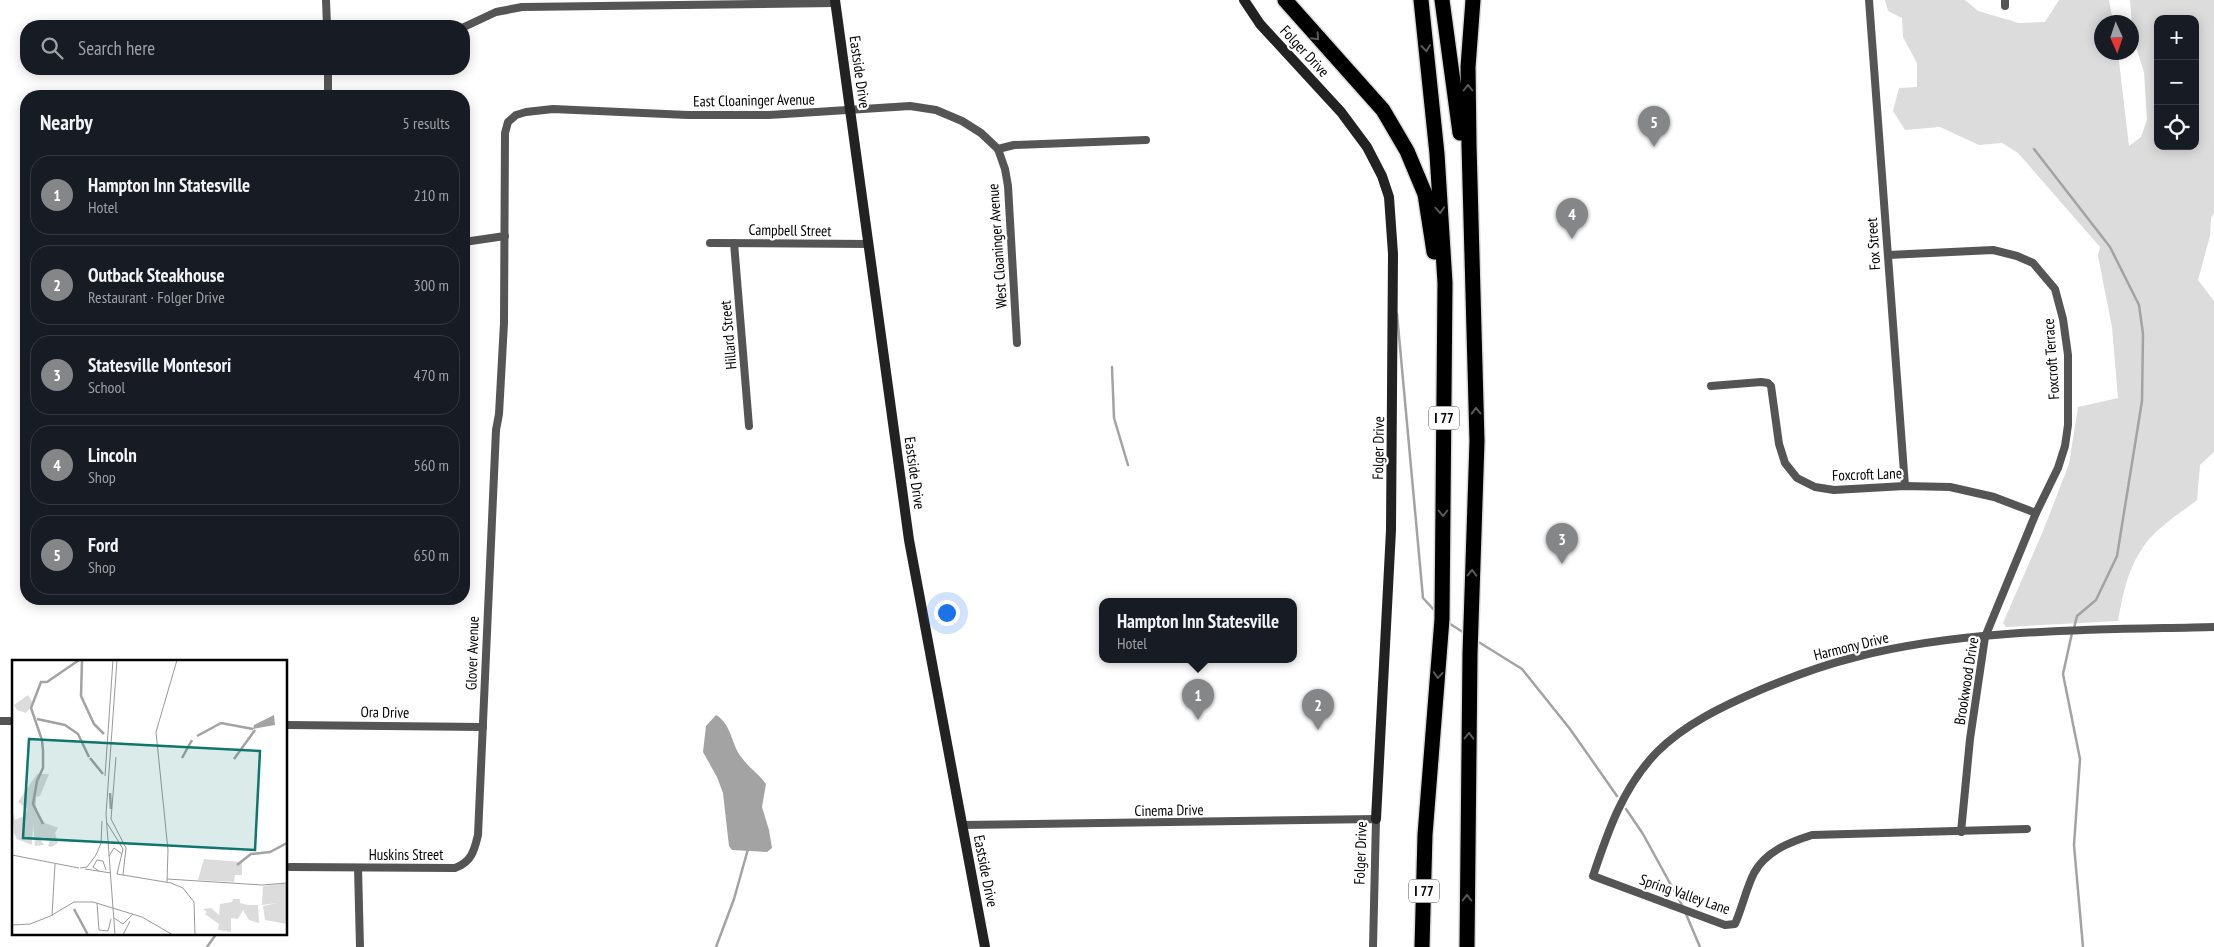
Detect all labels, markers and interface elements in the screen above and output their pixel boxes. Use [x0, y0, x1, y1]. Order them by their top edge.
north arrow [2094, 15, 2139, 60]
map controls [2154, 15, 2199, 150]
button: + [2154, 15, 2199, 60]
search box [20, 20, 470, 75]
street label: Folger Drive [1276, 21, 1334, 81]
one-way arrow [1310, 31, 1319, 40]
icon: search [38, 34, 66, 62]
street label: Eastside Drive [846, 34, 874, 110]
text: Search here [78, 36, 155, 60]
one-way arrow [1421, 45, 1432, 53]
button: − [2154, 60, 2199, 105]
one-way arrow [1463, 84, 1473, 92]
street label: East Cloaninger Avenue [693, 89, 815, 111]
button: locate [2154, 105, 2199, 150]
pin: 5 [1638, 106, 1670, 147]
text: Nearby [40, 109, 93, 136]
text: 5 results [403, 113, 450, 133]
text: Hampton Inn Statesville [88, 173, 250, 197]
street label: West Cloaninger Avenue [983, 183, 1011, 309]
text: 1 [53, 185, 61, 205]
text: 210 m [414, 185, 449, 205]
text: Hotel [88, 197, 118, 217]
pin: 4 [1556, 198, 1588, 239]
one-way arrow [1435, 207, 1446, 215]
street label: Fox Street [1862, 217, 1884, 271]
street label: Campbell Street [748, 220, 832, 240]
text: Outback Steakhouse [88, 263, 225, 287]
text: 2 [53, 275, 61, 295]
text: 300 m [414, 275, 449, 295]
text: Restaurant · Folger Drive [88, 287, 225, 307]
street label: Hillard Street [716, 300, 740, 370]
street label: Foxcroft Terrace [2039, 318, 2063, 400]
text: Statesville Montesori [88, 353, 231, 377]
text: 3 [53, 365, 61, 385]
text: 470 m [414, 365, 449, 385]
text: School [88, 377, 125, 397]
road number: I 77 [1429, 406, 1459, 429]
one-way arrow [1471, 407, 1482, 415]
street label: Folger Drive [1368, 416, 1388, 480]
street label: Eastside Drive [901, 435, 929, 511]
text: Lincoln [88, 443, 137, 467]
text: 4 [53, 455, 61, 475]
text: 560 m [414, 455, 449, 475]
street label: Foxcroft Lane [1832, 463, 1902, 485]
text: Shop [88, 467, 116, 487]
one-way arrow [1438, 509, 1448, 517]
pin: 3 [1546, 523, 1578, 564]
text: Ford [88, 533, 118, 557]
text: 5 [53, 545, 61, 565]
text: 650 m [414, 545, 449, 565]
text: Shop [88, 557, 116, 577]
one-way arrow [1467, 569, 1477, 577]
popup [1099, 598, 1297, 663]
your location [934, 600, 960, 626]
text: Hampton Inn Statesville [1117, 609, 1279, 633]
street label: Glover Avenue [461, 616, 483, 690]
street label: Harmony Drive [1812, 628, 1890, 664]
text: Hotel [1117, 633, 1147, 653]
street label: Brookwood Drive [1950, 636, 1982, 726]
inset map [12, 660, 288, 934]
one-way arrow [1433, 671, 1444, 679]
pin: 1 [1182, 679, 1214, 720]
pin: 2 [1302, 689, 1334, 730]
street label: Ora Drive [360, 702, 410, 722]
one-way arrow [1464, 732, 1474, 740]
street label: Cinema Drive [1134, 800, 1204, 820]
street label: Folger Drive [1349, 821, 1371, 885]
street label: Eastside Drive [970, 833, 1002, 909]
street label: Huskins Street [369, 845, 443, 864]
street label: Spring Valley Lane [1637, 870, 1733, 918]
road number: I 77 [1409, 879, 1439, 902]
one-way arrow [1462, 894, 1472, 902]

